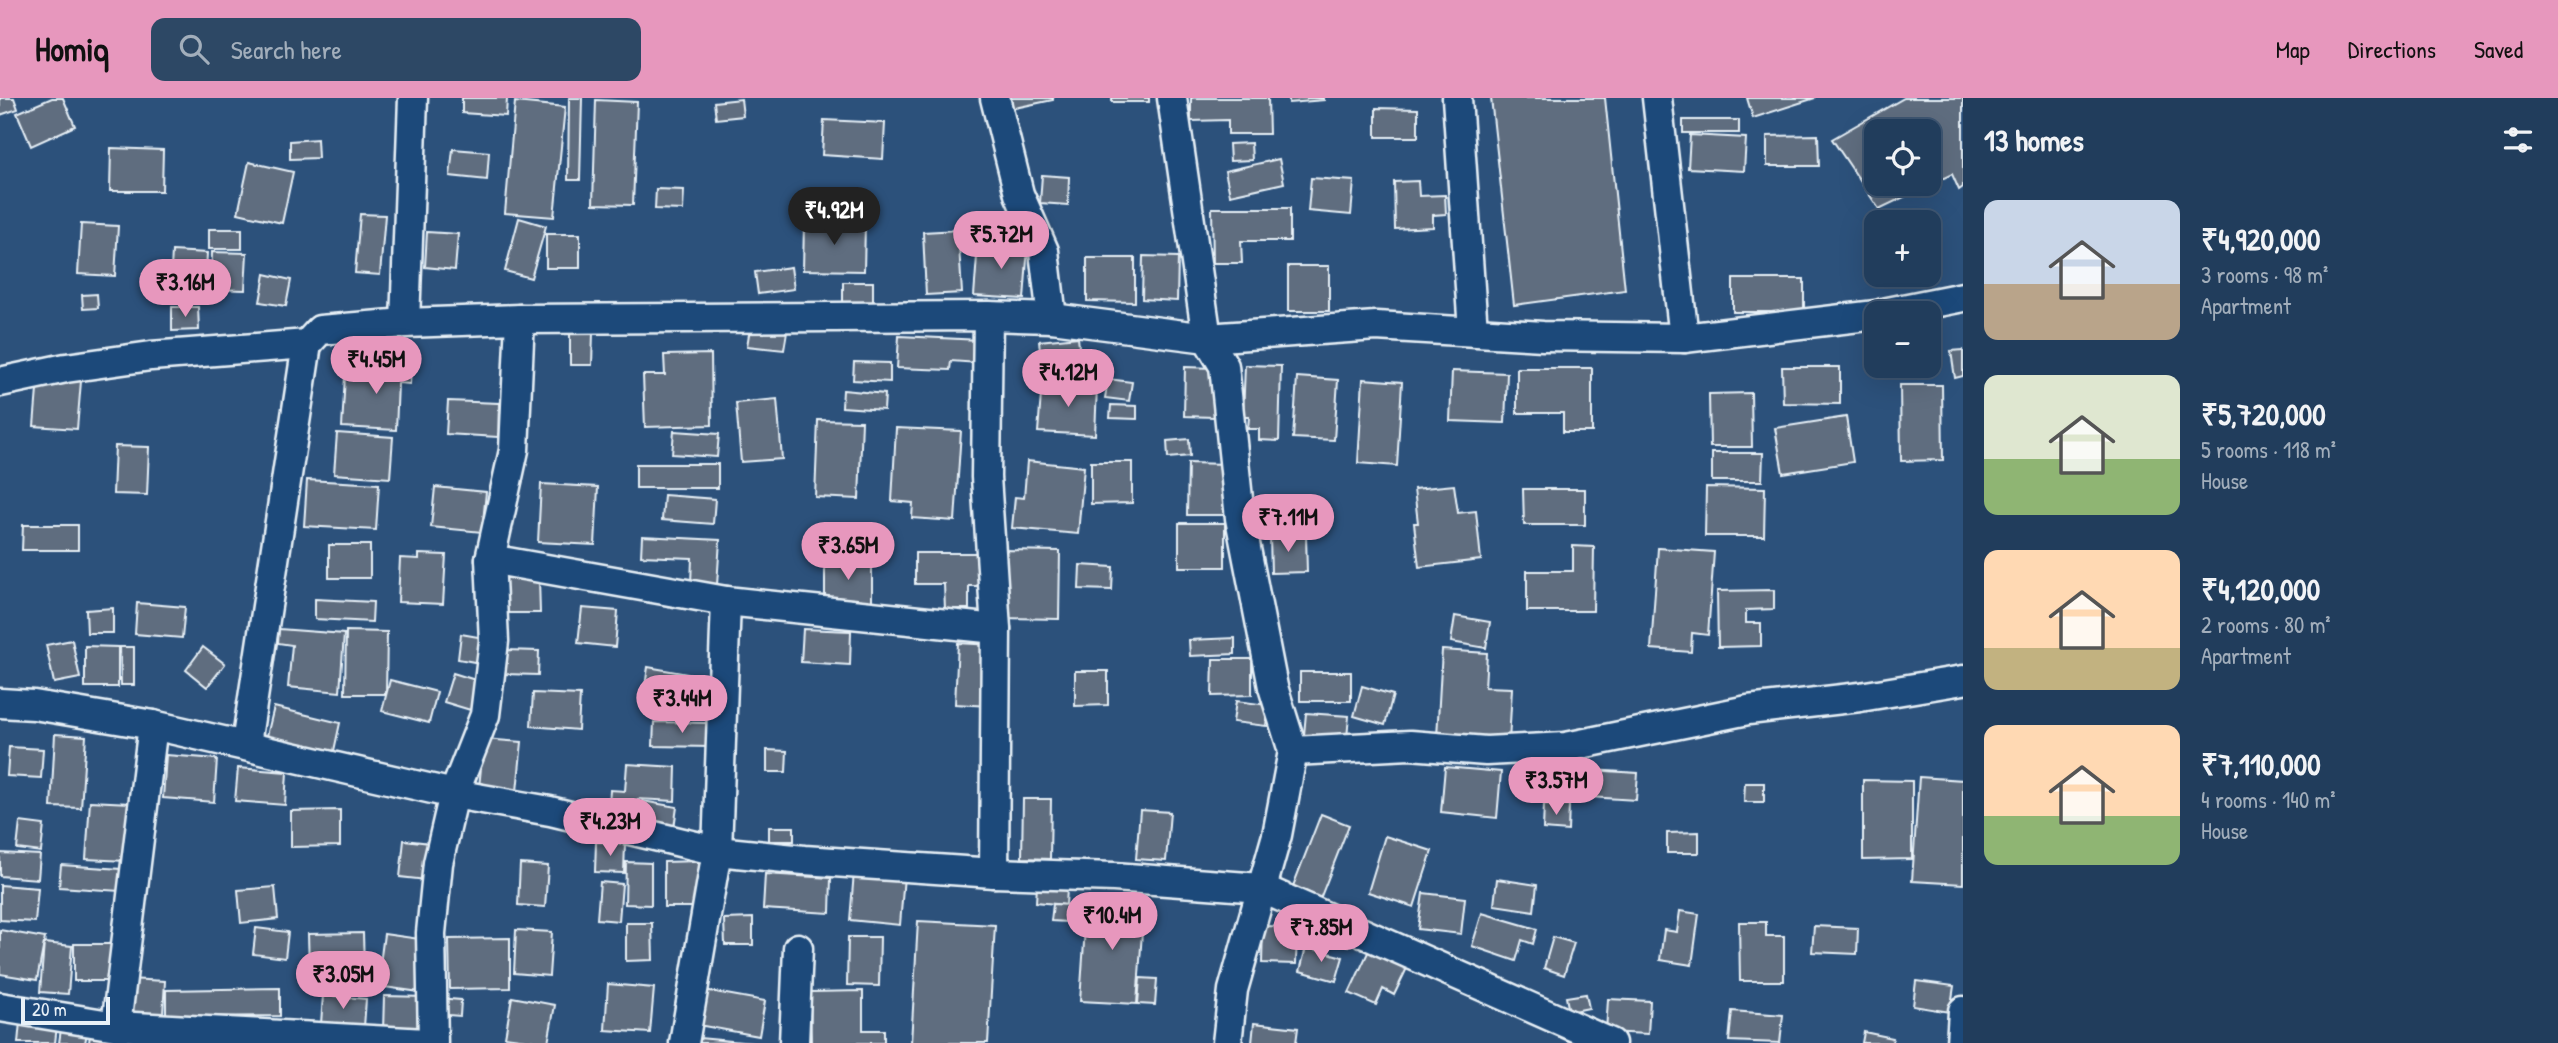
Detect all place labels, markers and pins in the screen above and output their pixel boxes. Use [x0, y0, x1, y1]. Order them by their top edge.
pin: ₹4.92M [777, 188, 891, 247]
pin: ₹5.72M [944, 212, 1058, 271]
pin: ₹3.16M [128, 260, 242, 319]
pin: ₹4.45M [319, 336, 433, 396]
pin: ₹4.12M [1011, 350, 1125, 409]
pin: ₹7.11M [1231, 494, 1345, 554]
pin: ₹3.65M [791, 522, 905, 582]
pin: ₹3.44M [625, 676, 739, 735]
pin: ₹3.57M [1499, 758, 1613, 817]
pin: ₹4.23M [553, 798, 667, 858]
pin: ₹10.4M [1055, 892, 1169, 952]
pin: ₹7.85M [1264, 904, 1378, 964]
pin: ₹3.05M [286, 951, 400, 1011]

